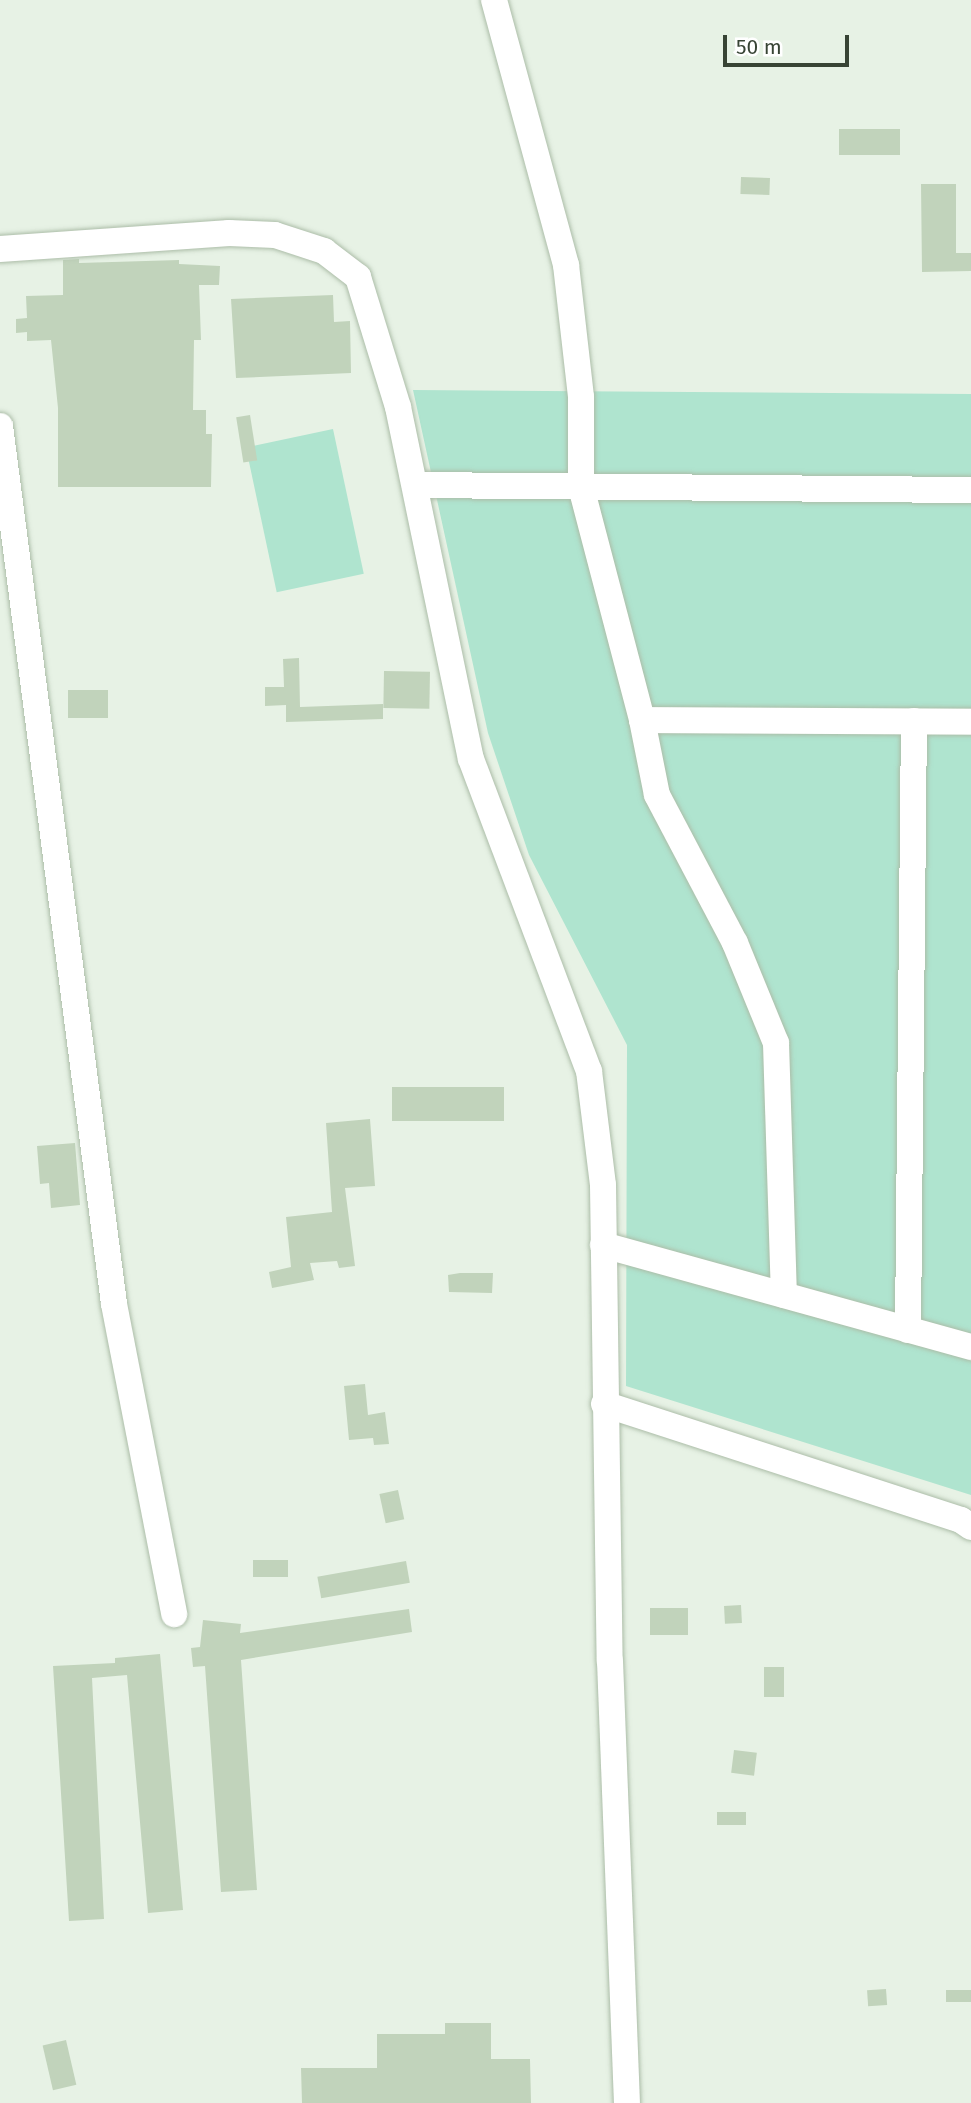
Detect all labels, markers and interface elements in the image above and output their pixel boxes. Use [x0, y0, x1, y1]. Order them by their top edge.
scale bar [726, 21, 852, 65]
text: 50 m [736, 34, 782, 60]

